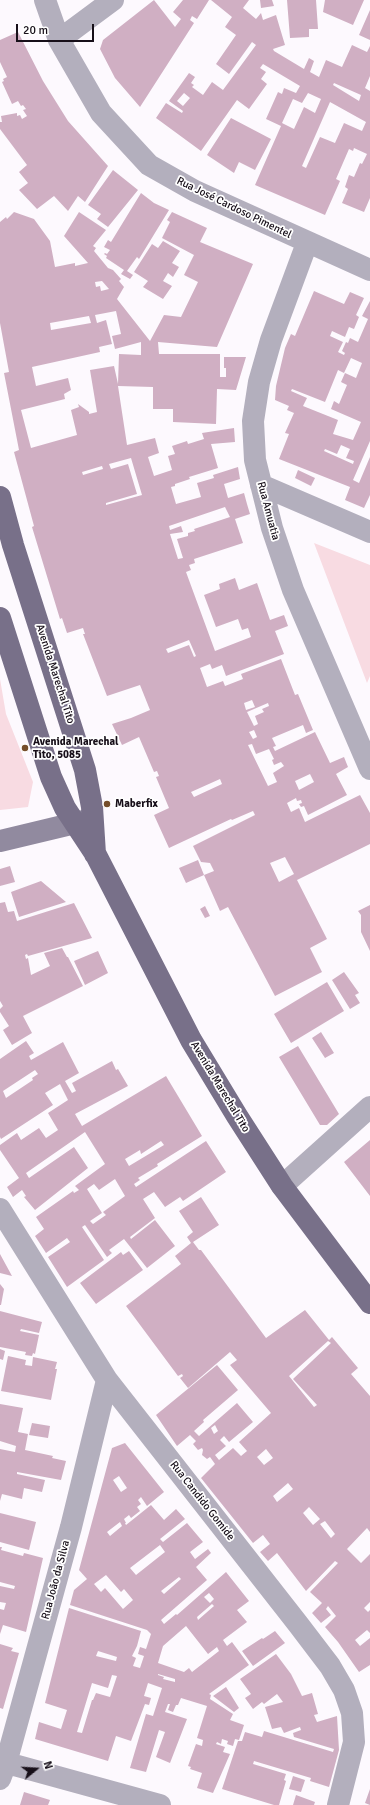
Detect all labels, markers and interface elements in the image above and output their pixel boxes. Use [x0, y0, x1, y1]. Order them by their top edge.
scale bar [18, 16, 96, 42]
text: 20 m [23, 23, 48, 38]
street label: Rua José Cardoso Pimentel [174, 174, 294, 242]
street label: Rua Amuatia [254, 480, 282, 542]
street label: Avenida Marechal Tito [33, 623, 77, 725]
place label: Avenida Marechal Tito, 5085 [33, 735, 118, 761]
marker: Avenida Marechal Tito, 5085 [20, 743, 30, 753]
place label: Maberfix [115, 797, 158, 811]
marker: Maberfix [102, 799, 112, 809]
street label: Avenida Marechal Tito [188, 1039, 252, 1135]
street label: Rua Candido Gomide [167, 1459, 237, 1543]
street label: Rua João da Silva [39, 1539, 73, 1621]
north arrow [16, 1749, 56, 1789]
text: N [41, 1759, 55, 1771]

